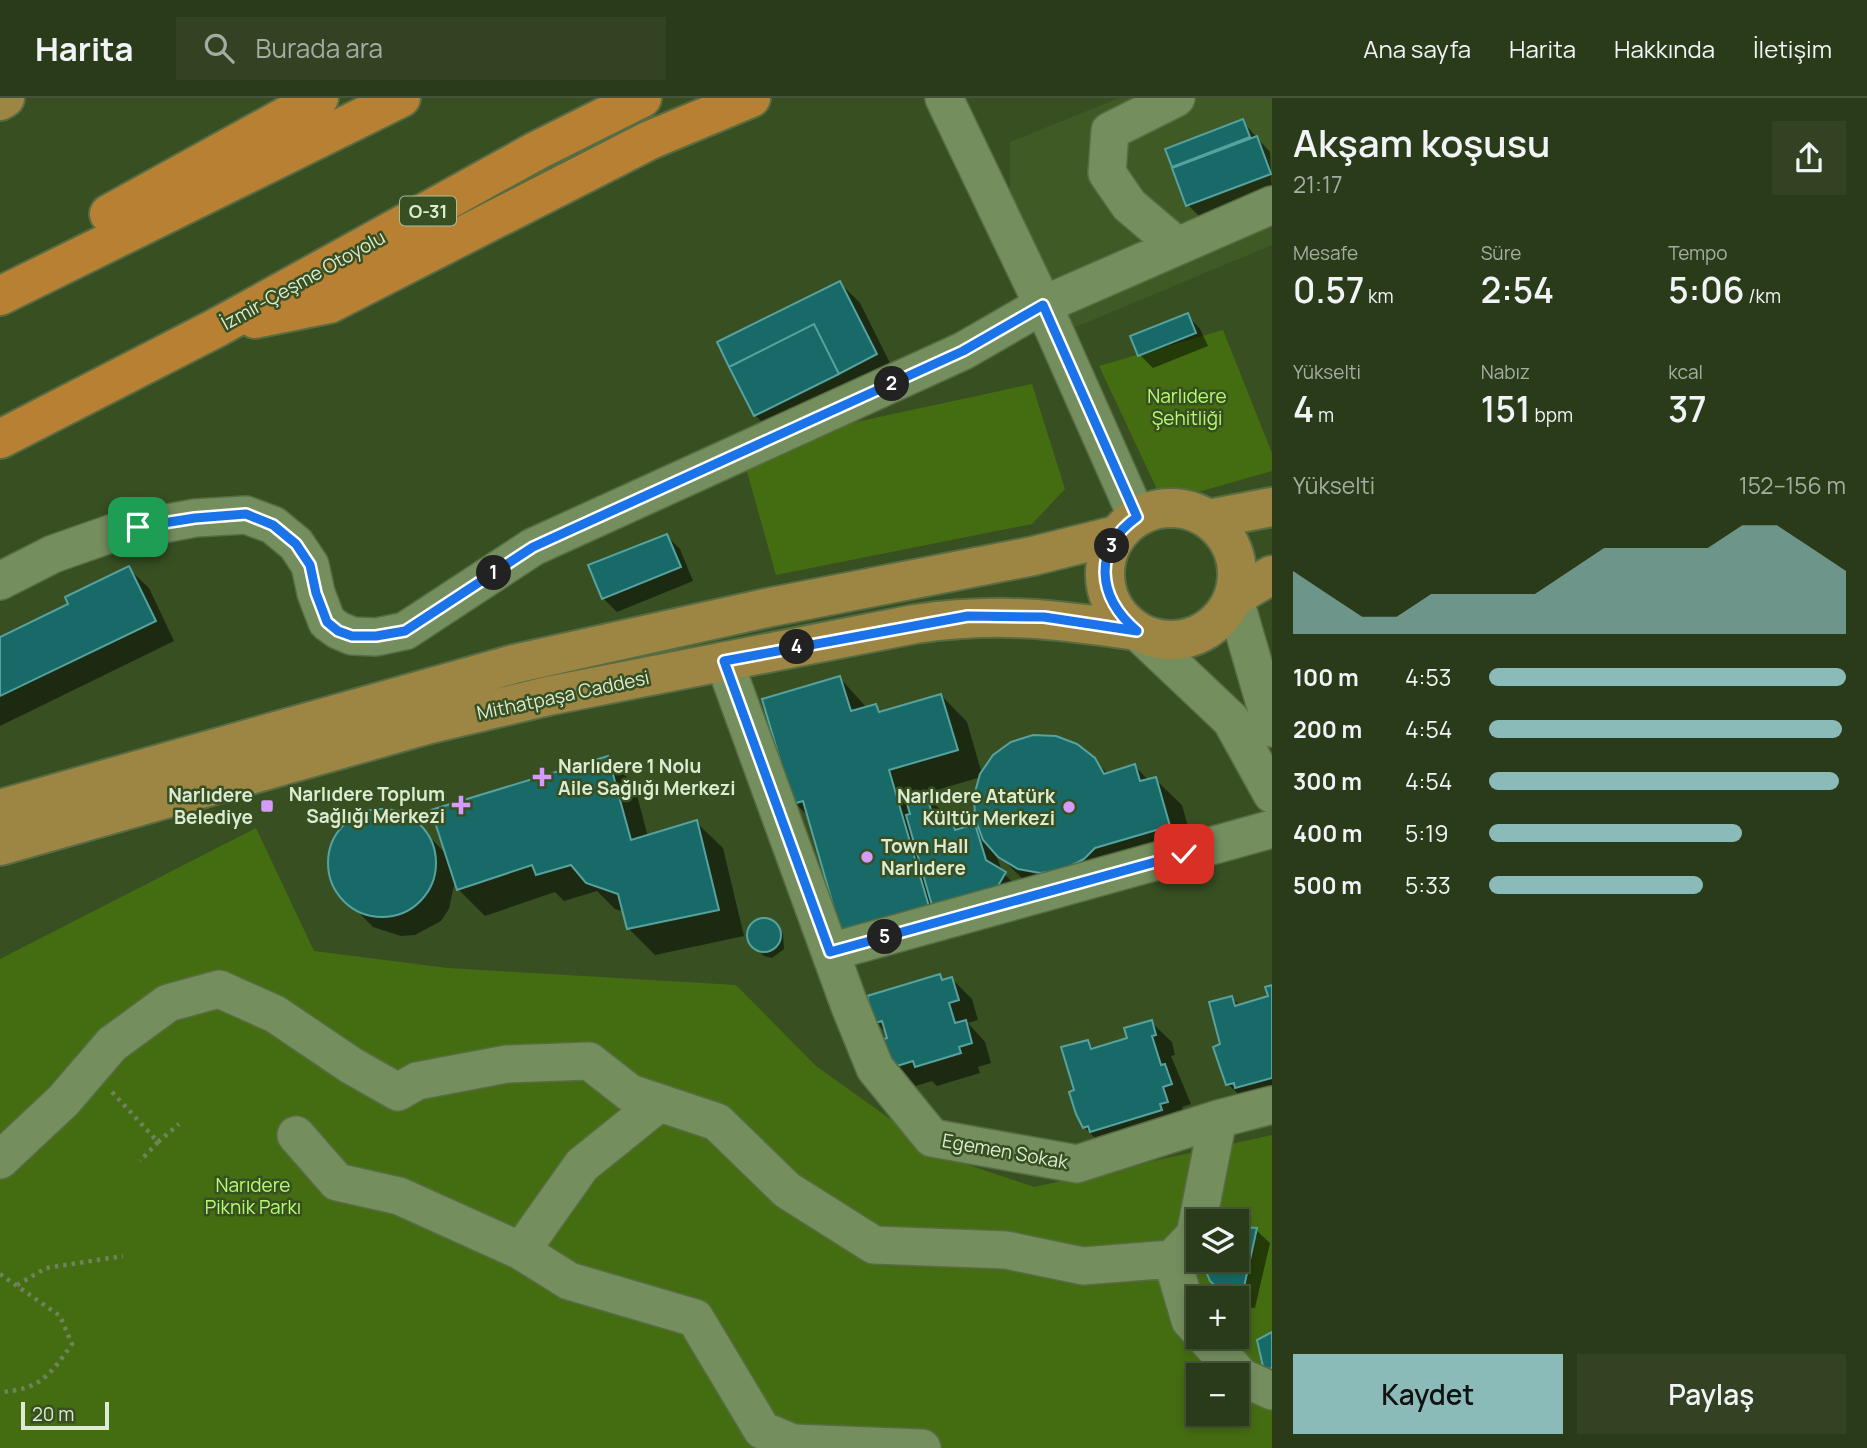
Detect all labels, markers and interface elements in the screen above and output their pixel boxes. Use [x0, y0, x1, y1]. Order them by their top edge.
search box [176, 17, 666, 80]
text: Harita [35, 26, 134, 71]
icon: search [200, 29, 238, 67]
text: Burada ara [256, 30, 383, 66]
text: Ana sayfa [1363, 32, 1471, 65]
text: Harita [1509, 32, 1576, 65]
text: Hakkında [1614, 32, 1715, 65]
text: İletişim [1753, 32, 1832, 65]
text: Akşam koşusu [1293, 116, 1550, 168]
button: share [1772, 121, 1846, 195]
text: 21:17 [1293, 168, 1342, 200]
road number: O-31 [400, 196, 456, 226]
street label: İzmir-Çeşme Otoyolu [216, 224, 390, 336]
text: Mesafe [1293, 240, 1358, 266]
text: Süre [1481, 240, 1521, 266]
text: Tempo [1668, 240, 1728, 266]
text: 0.57 [1293, 266, 1364, 314]
text: 2:54 [1481, 266, 1554, 314]
text: 5:06 [1668, 266, 1744, 314]
text: km [1364, 283, 1394, 309]
text: /km [1744, 283, 1781, 309]
text: Yükselti [1293, 359, 1361, 385]
text: Nabız [1481, 359, 1530, 385]
text: kcal [1668, 359, 1703, 385]
pin: 2 [874, 366, 910, 402]
text: 2 [886, 370, 897, 396]
park label: Narlıdere Şehitliği [1147, 383, 1227, 431]
text: 4 [1293, 385, 1314, 433]
text: 151 [1481, 385, 1531, 433]
text: 37 [1668, 385, 1707, 433]
text: m [1314, 402, 1334, 428]
text: bpm [1531, 402, 1573, 428]
text: Yükselti [1293, 469, 1375, 501]
text: 152–156 m [1739, 469, 1846, 501]
pin [108, 497, 168, 557]
icon: arrive [119, 508, 157, 546]
pin: 3 [1094, 528, 1130, 564]
text: 3 [1106, 532, 1117, 558]
pin: 1 [476, 556, 512, 590]
text: 1 [489, 559, 498, 585]
pin: 4 [780, 630, 814, 664]
text: 4 [791, 633, 802, 659]
text: 100 m [1293, 661, 1359, 693]
text: 4:53 [1405, 661, 1451, 693]
street label: Mithatpaşa Caddesi [474, 664, 652, 726]
text: 200 m [1293, 713, 1362, 745]
text: 4:54 [1405, 713, 1452, 745]
place label: Narlıdere 1 Nolu Aile Sağlığı Merkezi [558, 753, 735, 801]
text: 300 m [1293, 765, 1362, 797]
text: 4:54 [1405, 765, 1452, 797]
marker: Narlıdere 1 Nolu Aile Sağlığı Merkezi [532, 767, 552, 787]
place label: Narlıdere Toplum Sağlığı Merkezi [289, 781, 445, 829]
place label: Narlıdere Belediye [168, 782, 253, 830]
place label: Narlıdere Atatürk Kültür Merkezi [897, 783, 1056, 831]
marker: Narlıdere Toplum Sağlığı Merkezi [451, 795, 471, 815]
marker: Narlıdere Belediye [259, 798, 275, 814]
marker: Narlıdere Atatürk Kültür Merkezi [1061, 799, 1077, 815]
text: 400 m [1293, 817, 1363, 849]
text: 5:19 [1405, 817, 1448, 849]
pin [1154, 824, 1214, 884]
place label: Town Hall Narlıdere [881, 833, 969, 881]
icon: check [1165, 835, 1203, 873]
marker: Town Hall Narlıdere [859, 849, 875, 865]
text: 500 m [1293, 869, 1362, 901]
text: 5:33 [1405, 869, 1451, 901]
pin: 5 [868, 920, 903, 954]
text: 5 [879, 923, 890, 949]
street label: Egemen Sokak [940, 1127, 1070, 1175]
park label: Narıdere Piknik Parkı [205, 1172, 301, 1220]
map controls [1186, 1209, 1249, 1426]
button: layers [1186, 1209, 1249, 1272]
button: + [1186, 1286, 1249, 1349]
button: Kaydet [1293, 1354, 1563, 1434]
button: Paylaş [1577, 1354, 1846, 1434]
button: − [1186, 1363, 1249, 1426]
scale bar [21, 1399, 108, 1431]
text: 20 m [32, 1401, 74, 1427]

